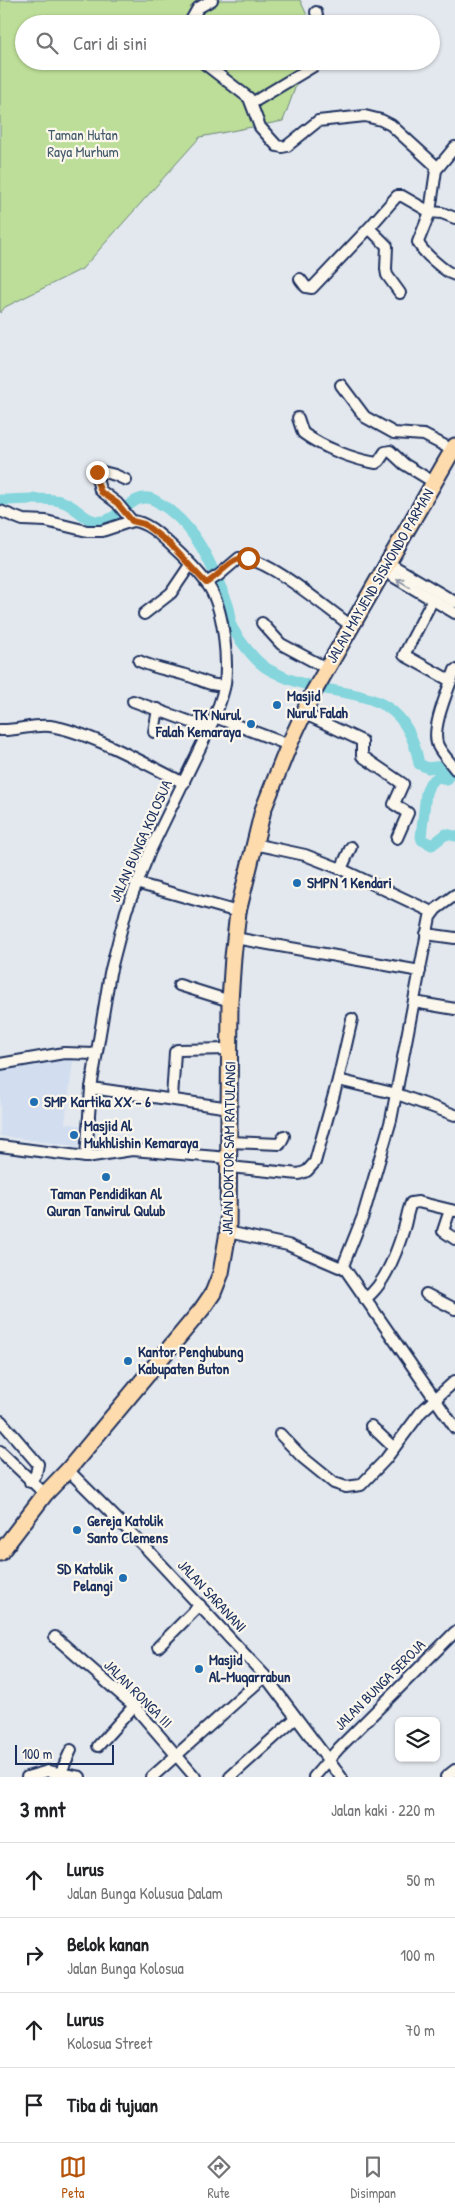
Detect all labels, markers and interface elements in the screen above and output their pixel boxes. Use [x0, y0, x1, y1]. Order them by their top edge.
search box [15, 15, 440, 70]
icon: search [33, 29, 61, 57]
text: Cari di sini [73, 30, 147, 56]
park label: Taman Hutan Raya Murhum [47, 124, 119, 162]
route end [86, 461, 109, 484]
street label: JALAN MAYJEND SISWONDO PARMAN [321, 485, 438, 667]
route start [237, 547, 260, 570]
one-way arrow [397, 577, 411, 587]
place label: Masjid Nurul Falah [287, 685, 349, 723]
marker: Masjid Nurul Falah [271, 699, 283, 711]
place label: TK Nurul Falah Kemaraya [155, 704, 242, 743]
marker: TK Nurul Falah Kemaraya [245, 718, 257, 730]
street label: JALAN BUNGA KOLOSUA [104, 776, 177, 905]
place label: SMPN 1 Kendari [307, 872, 392, 893]
marker: SMPN 1 Kendari [291, 877, 303, 889]
street label: JALAN DOKTOR SAM RATULANGI [216, 1061, 241, 1235]
place label: SMP Kartika XX - 6 [44, 1091, 151, 1112]
marker: SMP Kartika XX - 6 [28, 1096, 40, 1108]
place label: Masjid Al Mukhlishin Kemaraya [84, 1115, 198, 1154]
marker: Masjid Al Mukhlishin Kemaraya [68, 1129, 80, 1141]
marker: Taman Pendidikan Al Quran Tanwirul Qulub [100, 1171, 112, 1183]
place label: Taman Pendidikan Al Quran Tanwirul Qulub [47, 1183, 165, 1221]
place label: Kantor Penghubung Kabupaten Buton [138, 1341, 244, 1380]
marker: Kantor Penghubung Kabupaten Buton [122, 1355, 134, 1367]
place label: Gereja Katolik Santo Clemens [87, 1510, 168, 1548]
marker: Gereja Katolik Santo Clemens [71, 1524, 83, 1536]
street label: JALAN SARANANI [173, 1555, 252, 1637]
place label: SD Katolik Pelangi [57, 1558, 114, 1597]
marker: SD Katolik Pelangi [117, 1572, 129, 1584]
street label: JALAN BUNGA SEROJA [330, 1634, 430, 1735]
place label: Masjid Al-Muqarrabun [209, 1649, 291, 1688]
street label: JALAN RONGA III [100, 1655, 177, 1732]
marker: Masjid Al-Muqarrabun [193, 1663, 205, 1675]
map controls [395, 1717, 440, 1762]
button: layers [395, 1717, 440, 1762]
scale bar [15, 1742, 114, 1765]
text: 100 m [22, 1744, 52, 1763]
text: 3 mnt [20, 1795, 65, 1824]
text: Jalan kaki · 220 m [331, 1799, 435, 1821]
text: Lurus [67, 1856, 104, 1882]
icon: ahead [20, 1866, 48, 1894]
text: 50 m [407, 1869, 435, 1891]
text: Jalan Bunga Kolusua Dalam [67, 1882, 223, 1904]
text: Belok kanan [67, 1931, 149, 1957]
icon: right [20, 1941, 48, 1969]
text: 100 m [400, 1944, 435, 1966]
text: Jalan Bunga Kolosua [67, 1957, 184, 1979]
text: Lurus [67, 2006, 104, 2032]
icon: ahead [20, 2016, 48, 2044]
text: 70 m [405, 2019, 435, 2041]
text: Kolosua Street [67, 2032, 152, 2054]
icon: arrive [20, 2091, 48, 2119]
text: Tiba di tujuan [67, 2092, 158, 2118]
tab: Peta [59, 2153, 87, 2202]
tab: Rute [205, 2153, 233, 2202]
tab: Disimpan [350, 2153, 396, 2202]

